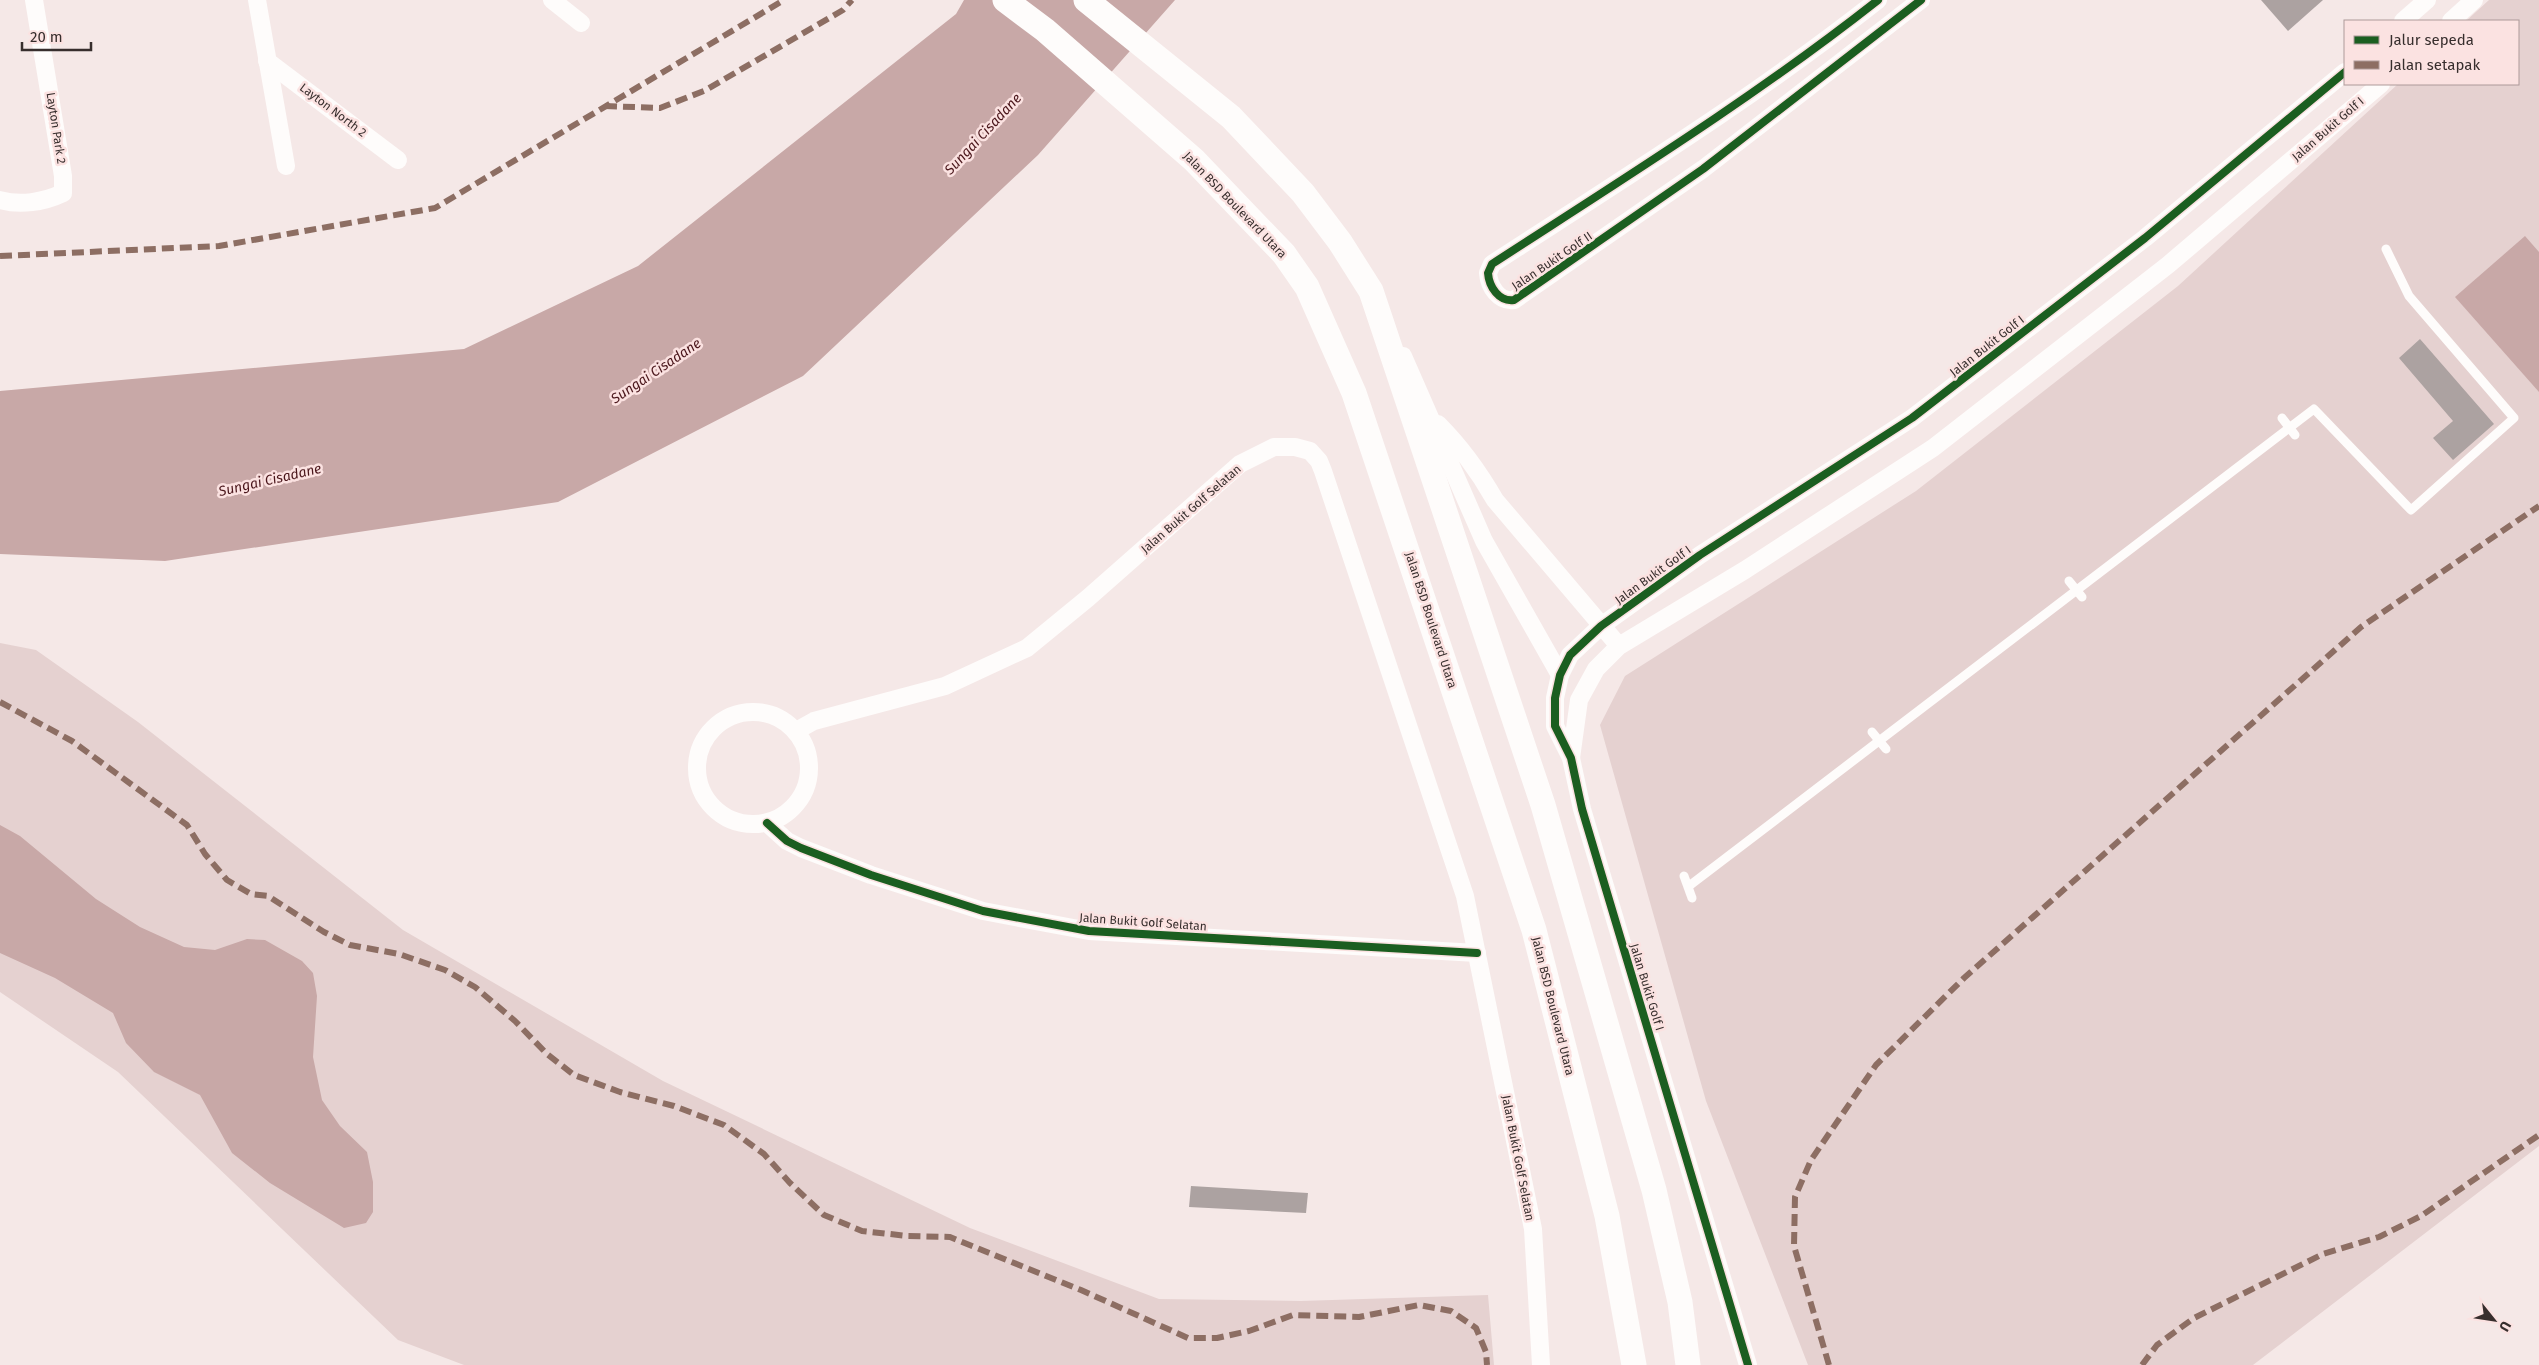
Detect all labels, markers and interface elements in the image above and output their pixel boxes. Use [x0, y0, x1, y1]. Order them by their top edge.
scale bar [22, 20, 91, 52]
legend [2344, 20, 2519, 85]
text: 20 m [30, 28, 63, 46]
text: Jalur sepeda [2389, 31, 2474, 49]
text: Jalan setapak [2389, 56, 2480, 74]
street label: Layton North 2 [297, 80, 369, 140]
water label: Sungai Cisadane [940, 90, 1025, 179]
street label: Layton Park 2 [43, 91, 69, 165]
street label: Jalan Bukit Golf I [2289, 94, 2367, 164]
street label: Jalan BSD Boulevard Utara [1181, 149, 1289, 261]
street label: Jalan Bukit Golf II [1509, 229, 1595, 293]
street label: Jalan Bukit Golf I [1947, 313, 2027, 379]
water label: Sungai Cisadane [607, 335, 704, 408]
water label: Sungai Cisadane [216, 460, 323, 500]
street label: Jalan Bukit Golf Selatan [1138, 462, 1244, 556]
street label: Jalan Bukit Golf I [1612, 543, 1694, 607]
street label: Jalan BSD Boulevard Utara [1402, 550, 1460, 690]
street label: Jalan Bukit Golf Selatan [1079, 911, 1207, 933]
street label: Jalan BSD Boulevard Utara [1529, 935, 1577, 1077]
street label: Jalan Bukit Golf I [1627, 942, 1667, 1032]
street label: Jalan Bukit Golf Selatan [1499, 1094, 1537, 1222]
north arrow [2469, 1295, 2519, 1345]
text: U [2495, 1318, 2514, 1334]

